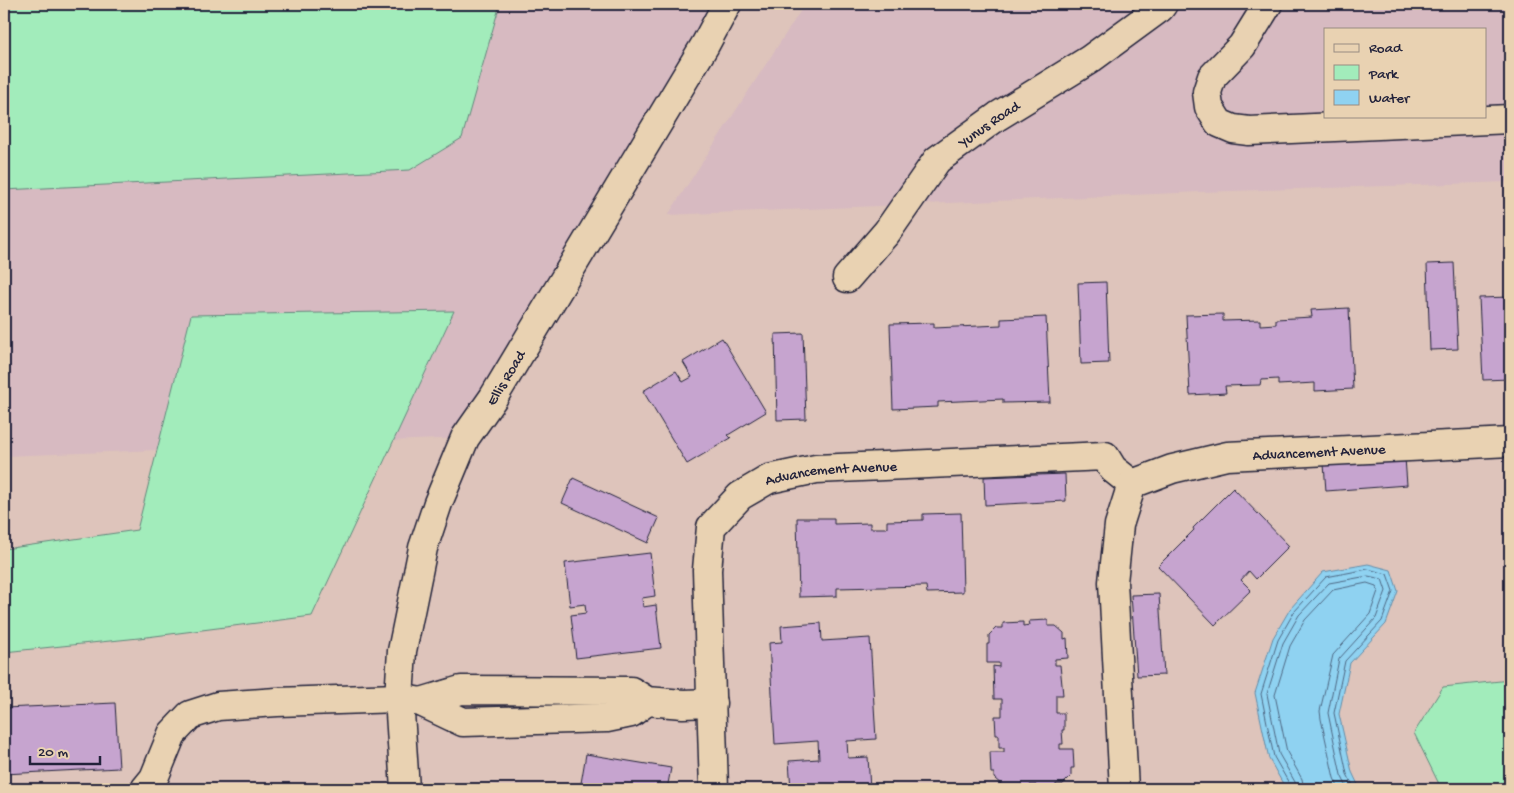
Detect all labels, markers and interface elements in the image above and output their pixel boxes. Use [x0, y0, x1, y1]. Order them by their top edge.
legend [1324, 28, 1486, 118]
text: Road [1369, 40, 1403, 58]
text: Park [1368, 66, 1399, 84]
text: Water [1369, 90, 1411, 108]
street label: Yunus Road [954, 97, 1025, 154]
street label: Ellis Road [483, 347, 531, 410]
street label: Advancement Avenue [1252, 441, 1386, 466]
street label: Advancement Avenue [764, 458, 898, 491]
scale bar [30, 733, 100, 765]
text: 20 m [38, 744, 68, 762]

